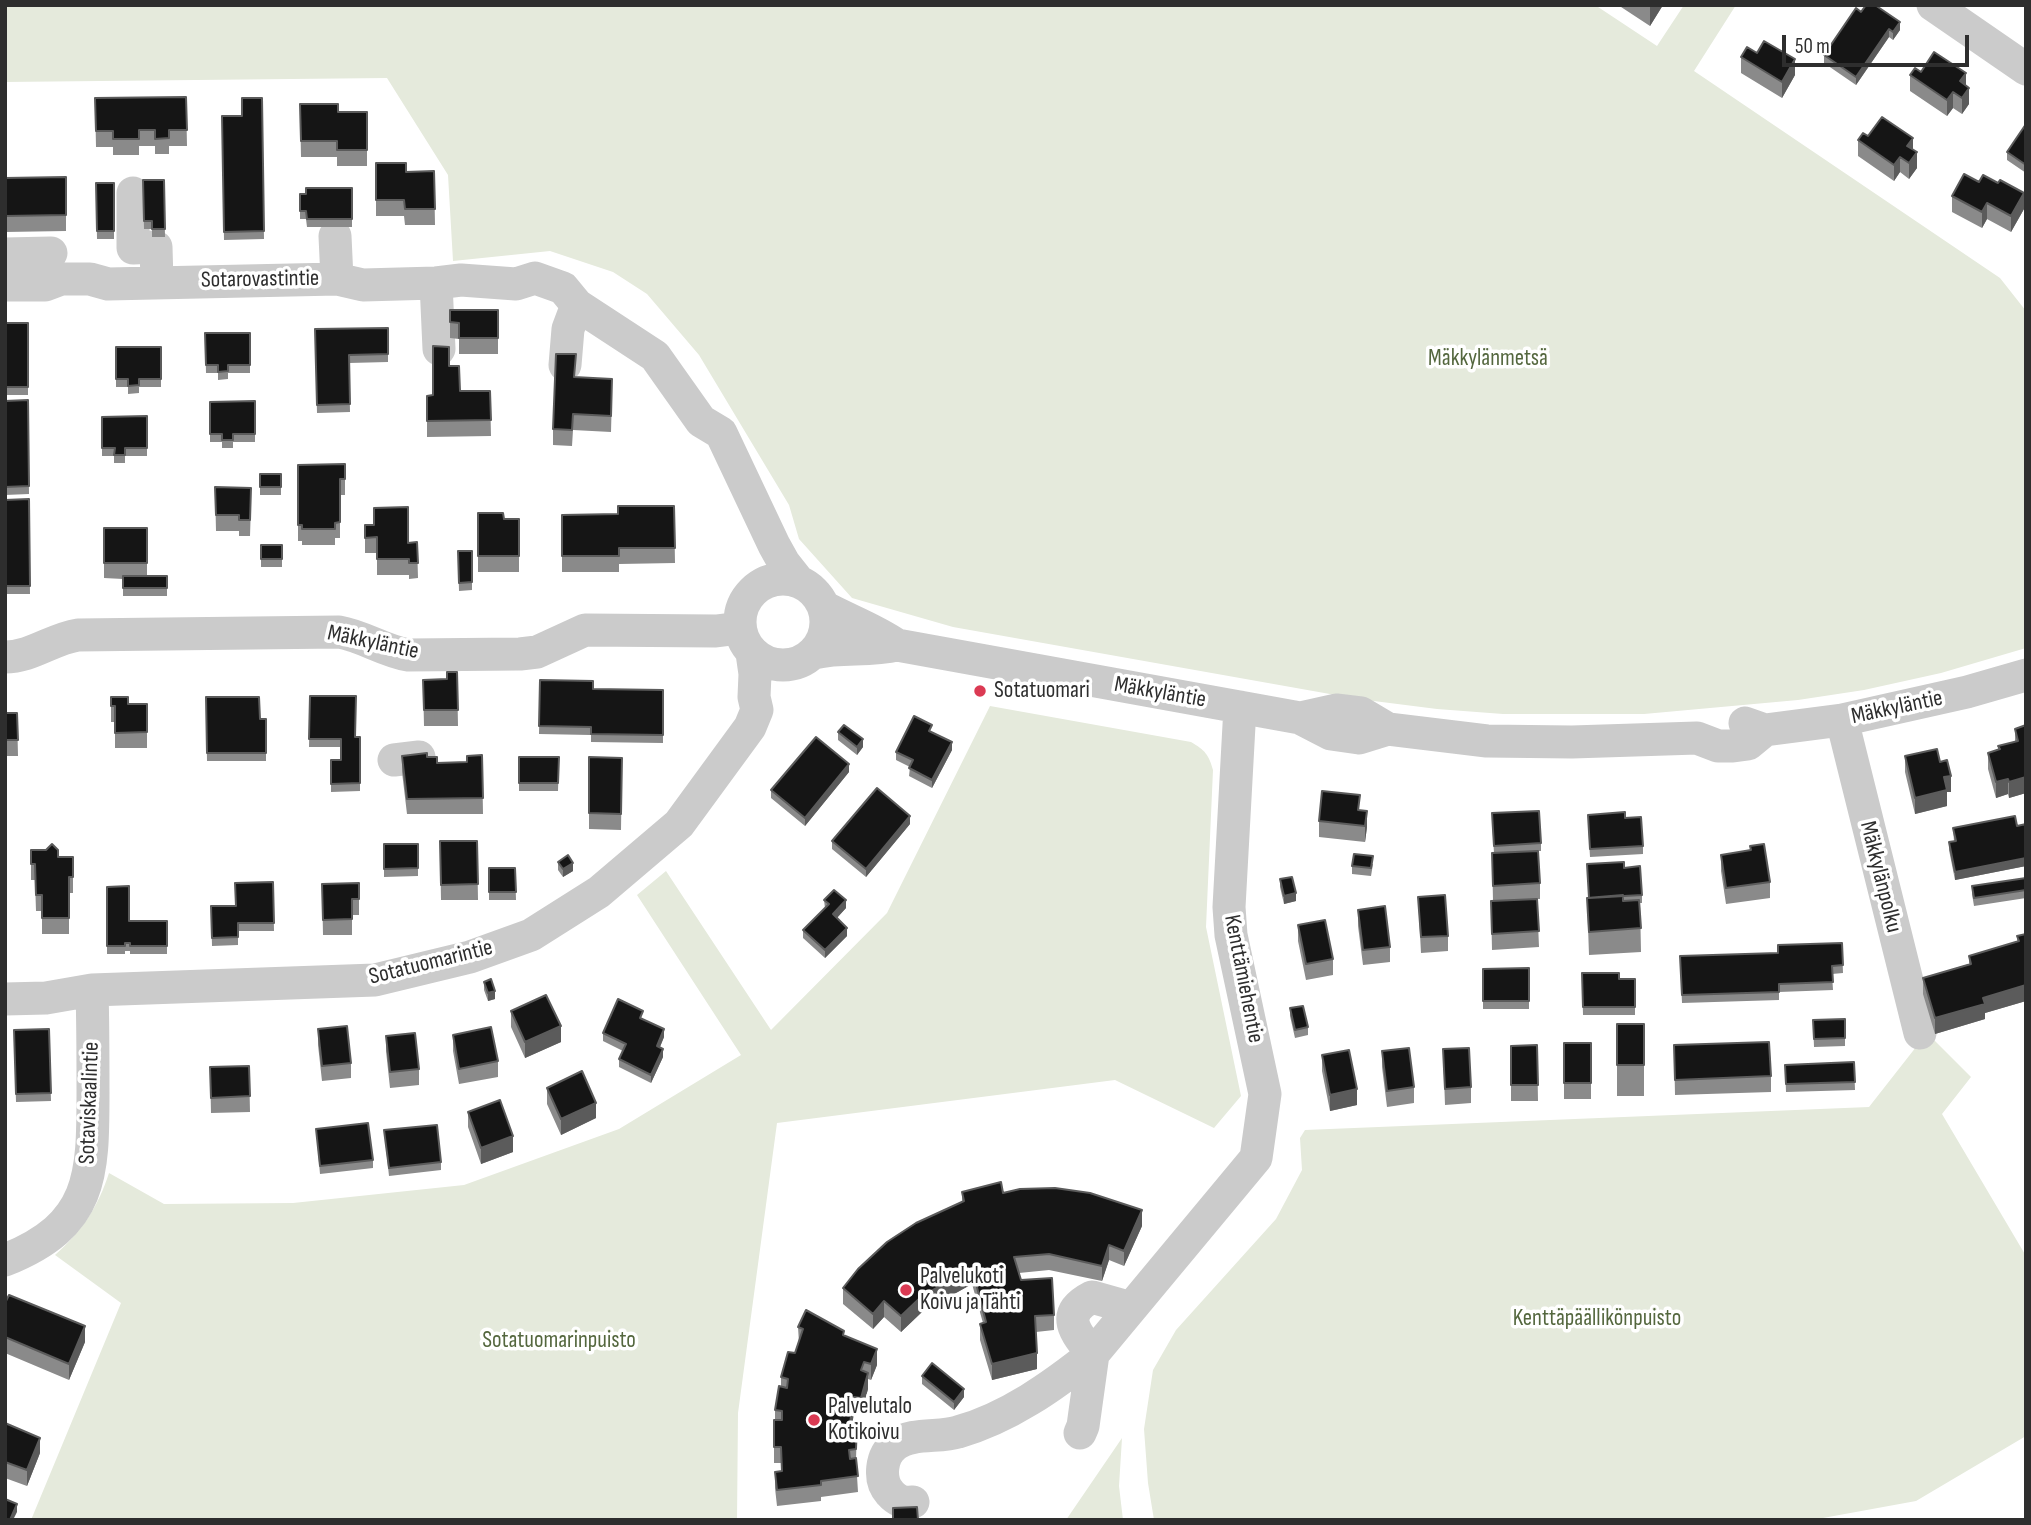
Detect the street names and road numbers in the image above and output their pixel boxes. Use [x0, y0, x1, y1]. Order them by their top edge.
street label: Sotarovastintie [201, 265, 319, 295]
street label: Mäkkyläntie [325, 620, 421, 666]
street label: Mäkkyläntie [1112, 671, 1208, 715]
street label: Mäkkyläntie [1849, 685, 1945, 731]
street label: Mäkkylänpolku [1853, 819, 1907, 935]
street label: Kenttämiehentie [1217, 913, 1269, 1045]
street label: Sotatuomarintie [366, 934, 496, 992]
street label: Sotaviskaalintie [74, 1041, 106, 1165]

